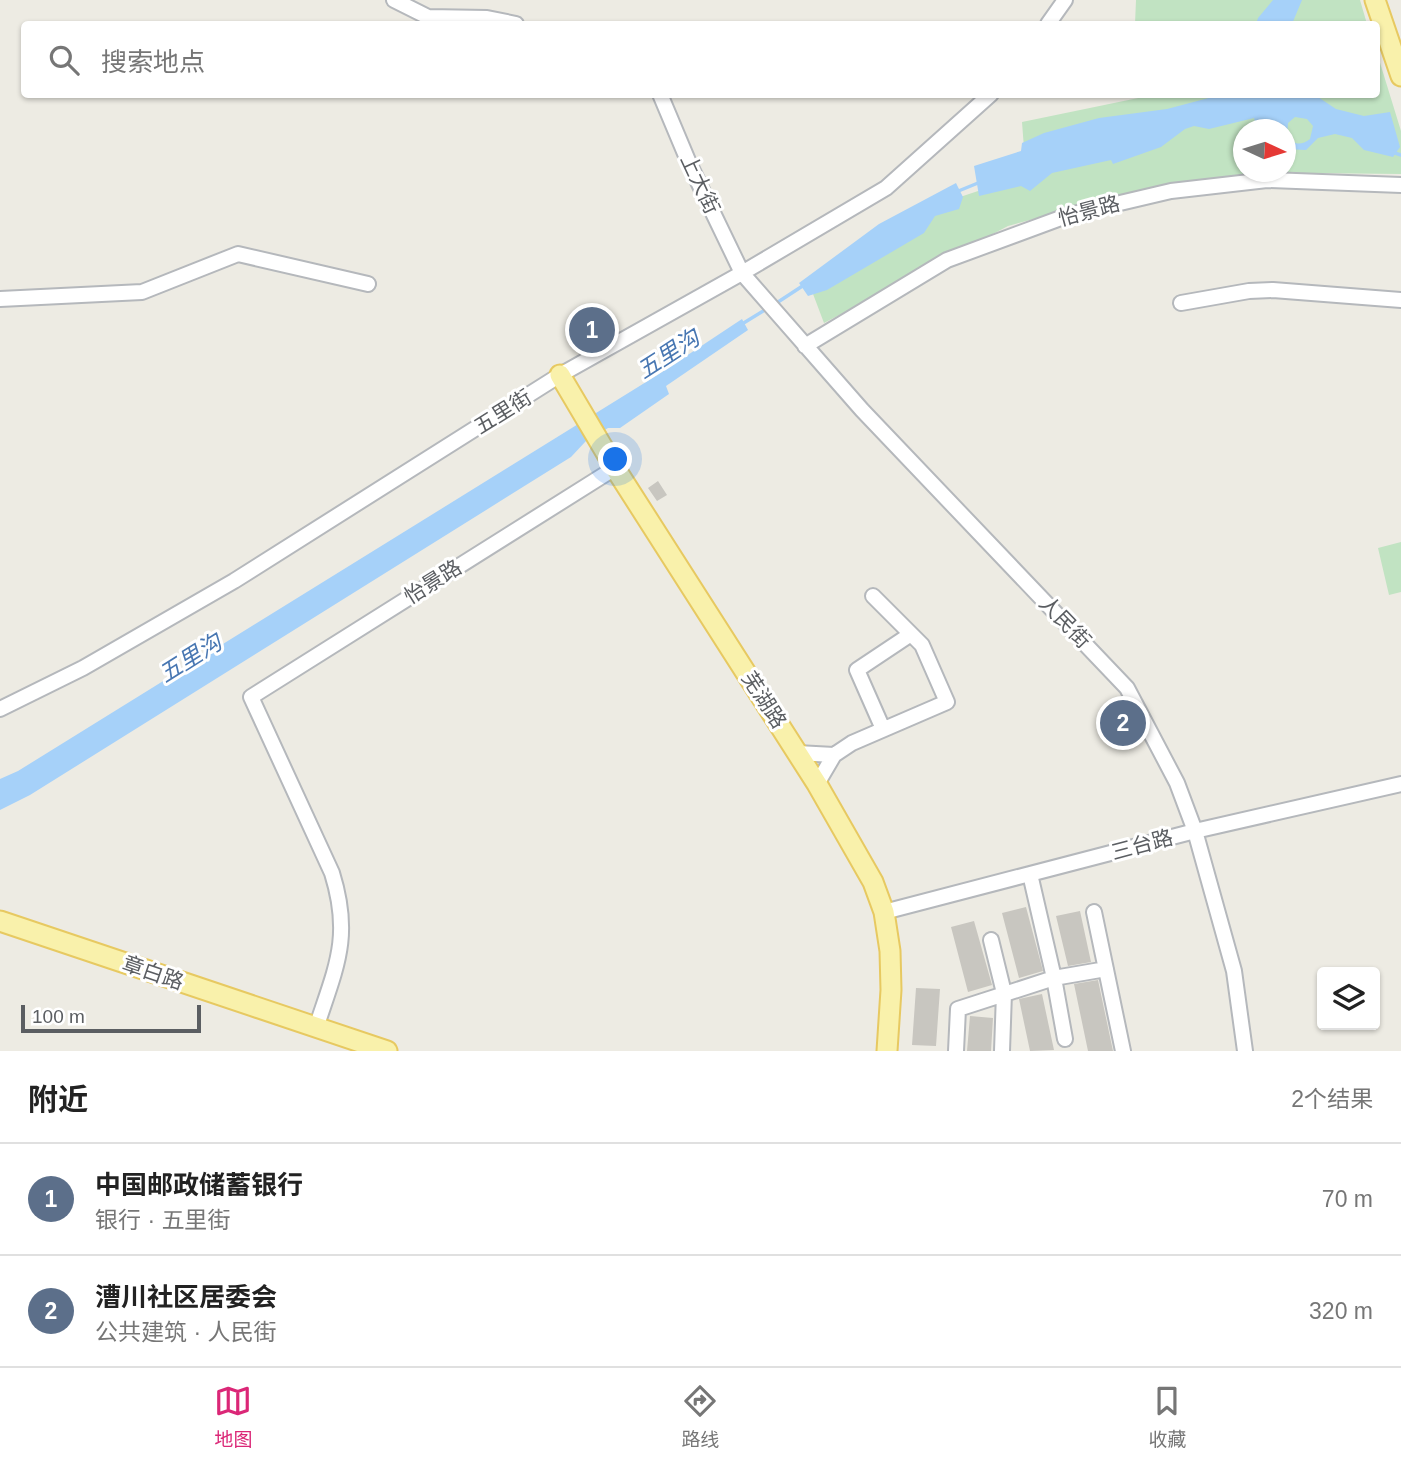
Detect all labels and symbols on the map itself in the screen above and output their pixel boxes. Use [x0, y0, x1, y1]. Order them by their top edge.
north arrow [1233, 119, 1296, 182]
street label: 上大街 [677, 150, 724, 217]
street label: 怡景路 [1055, 191, 1122, 230]
pin: 1 [569, 304, 615, 356]
water label: 五里沟 [632, 323, 707, 384]
street label: 五里街 [470, 385, 536, 438]
your location [598, 442, 632, 476]
street label: 怡景路 [400, 555, 466, 608]
street label: 人民街 [1035, 591, 1096, 652]
water label: 五里沟 [154, 627, 229, 687]
street label: 芜湖路 [738, 667, 791, 732]
pin: 2 [1100, 697, 1146, 749]
street label: 三台路 [1108, 825, 1175, 864]
street label: 章白路 [120, 951, 187, 994]
scale bar [21, 1002, 201, 1034]

